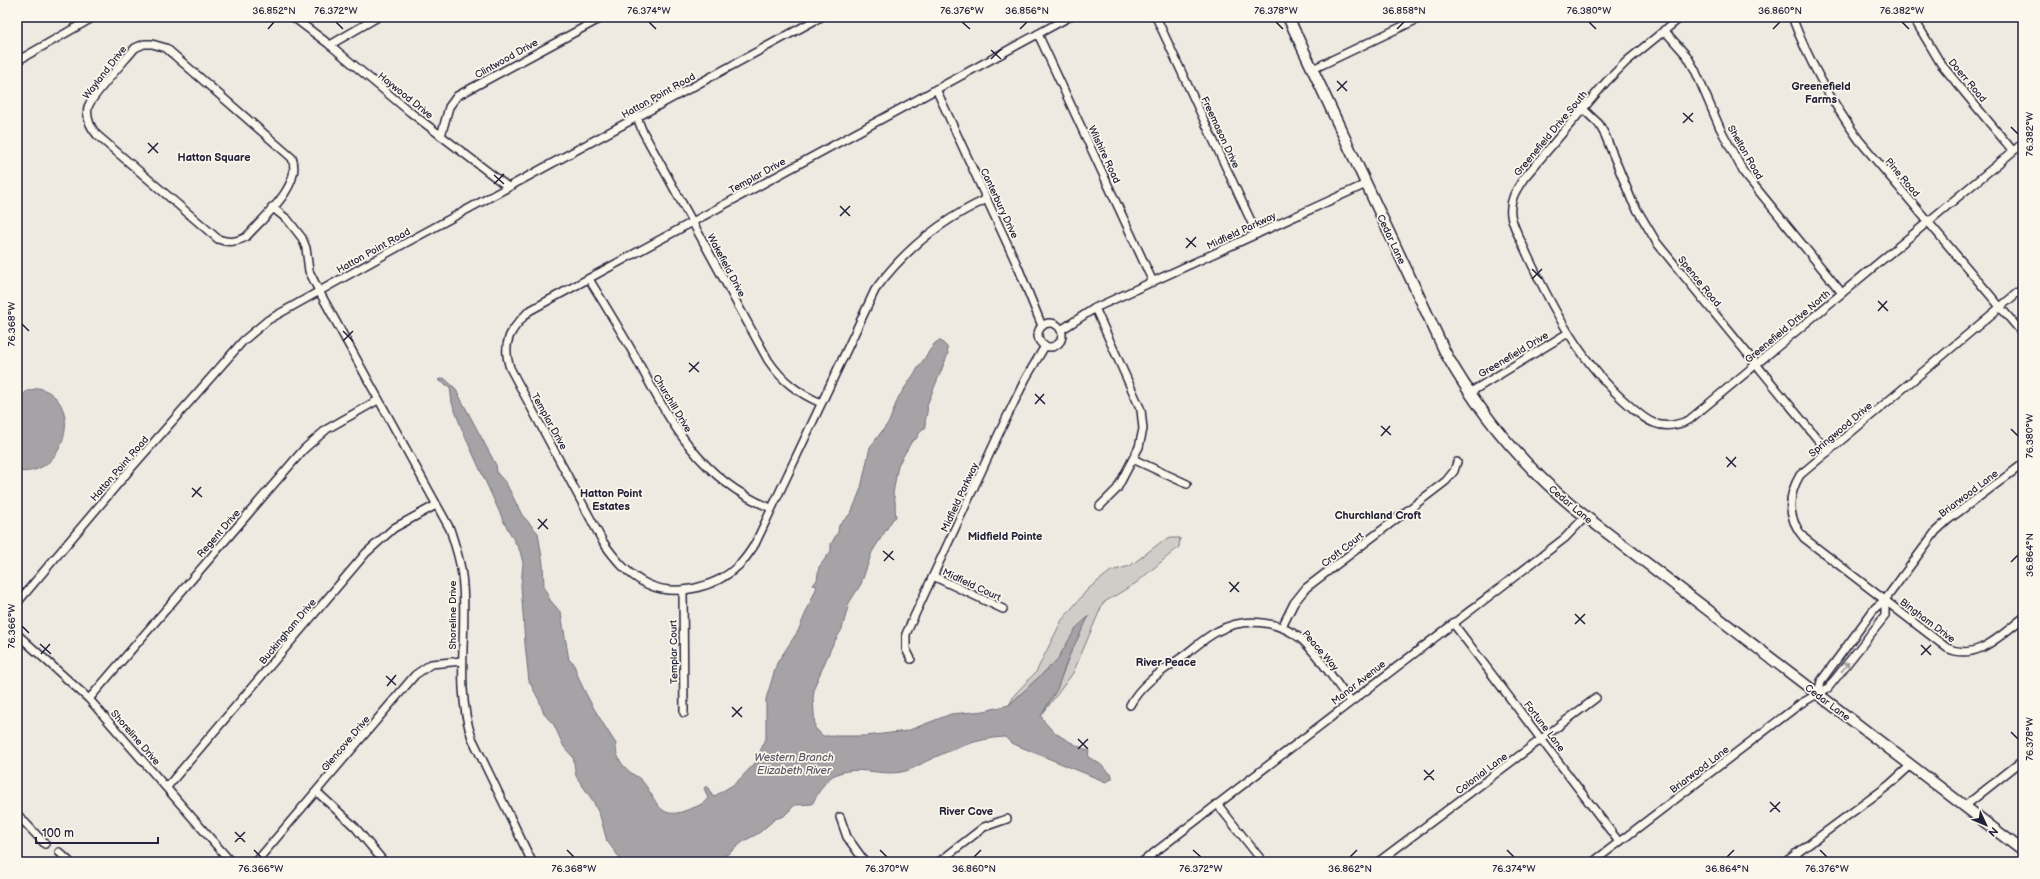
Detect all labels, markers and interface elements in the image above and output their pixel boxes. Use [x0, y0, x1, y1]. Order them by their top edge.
text: 36.852°N [252, 5, 296, 17]
text: 76.372°W [314, 5, 358, 17]
text: 76.374°W [627, 5, 671, 17]
text: 76.376°W [940, 5, 984, 17]
text: 36.856°N [1005, 5, 1049, 17]
text: 76.378°W [1254, 5, 1298, 17]
text: 36.858°N [1382, 5, 1426, 17]
text: 76.380°W [1567, 5, 1611, 17]
text: 36.860°N [1758, 5, 1802, 17]
text: 76.382°W [1880, 5, 1924, 17]
street label: Clintwood Drive [473, 37, 540, 81]
street label: Wayland Drive [80, 44, 129, 102]
street label: Doerr Road [1946, 57, 1989, 105]
street label: Haywood Drive [375, 70, 435, 122]
street label: Hatton Point Road [620, 71, 698, 121]
district label: Greenefield Farms [1791, 80, 1851, 106]
street label: Greenefield Drive South [1512, 88, 1590, 179]
street label: Freemason Drive [1198, 95, 1242, 170]
text: 76.382°W [2024, 112, 2036, 156]
street label: Shelton Road [1725, 123, 1766, 182]
street label: Wilshire Road [1086, 124, 1123, 185]
district label: Hatton Square [178, 151, 250, 164]
street label: Templar Drive [727, 155, 788, 196]
street label: Pine Road [1883, 156, 1922, 200]
street label: Canterbury Drive [978, 166, 1021, 240]
street label: Midfield Parkway [1205, 209, 1278, 252]
street label: Cedar Lane [1374, 213, 1408, 266]
street label: Hatton Point Road [335, 226, 413, 276]
street label: Wakefield Drive [704, 232, 748, 299]
street label: Spence Road [1675, 254, 1723, 310]
street label: Greenefield Drive North [1743, 287, 1833, 366]
text: 76.368°W [6, 302, 18, 346]
street label: Greenefield Drive [1476, 329, 1551, 380]
street label: Churchill Drive [650, 372, 694, 435]
street label: Templar Drive [529, 391, 570, 452]
street label: Springwood Drive [1806, 400, 1875, 460]
text: 76.380°W [2024, 414, 2036, 458]
street label: Hatton Point Road [88, 433, 151, 504]
street label: Midfield Parkway [939, 460, 981, 534]
street label: Briarwood Lane [1937, 468, 2001, 520]
street label: Cedar Lane [1546, 483, 1595, 527]
district label: Hatton Point Estates [580, 487, 642, 513]
street label: Regent Drive [195, 507, 243, 560]
district label: Churchland Croft [1335, 509, 1422, 522]
district label: Midfield Pointe [968, 530, 1042, 543]
street label: Croft Court [1319, 530, 1366, 570]
text: 36.864°N [2024, 533, 2036, 577]
street label: Midfield Court [940, 566, 1003, 604]
street label: Shoreline Drive [447, 580, 459, 649]
street label: Buckingham Drive [257, 596, 319, 667]
street label: Bingham Drive [1897, 596, 1958, 646]
text: 76.366°W [6, 604, 18, 648]
street label: Templar Court [667, 620, 681, 684]
street label: Peace Way [1299, 628, 1341, 674]
district label: River Peace [1136, 656, 1196, 669]
street label: Manor Avenue [1329, 658, 1388, 708]
one-way arrow [1840, 661, 1849, 672]
street label: Cedar Lane [1802, 682, 1852, 724]
street label: Fortune Lane [1521, 699, 1567, 754]
street label: Shoreline Drive [108, 708, 162, 768]
street label: Glencove Drive [319, 713, 373, 774]
text: 76.378°W [2024, 717, 2036, 761]
street label: Briarwood Lane [1668, 744, 1732, 796]
street label: Colonial Lane [1453, 750, 1510, 797]
water label: Western Branch Elizabeth River [754, 751, 834, 777]
district label: River Cove [939, 805, 993, 818]
north arrow [1966, 805, 2006, 845]
scale bar [36, 819, 158, 845]
text: N [1985, 824, 2000, 839]
text: 100 m [42, 826, 74, 841]
text: 76.366°W [239, 863, 283, 875]
text: 76.368°W [552, 863, 596, 875]
text: 76.370°W [865, 863, 909, 875]
text: 36.860°N [952, 863, 996, 875]
text: 76.372°W [1179, 863, 1223, 875]
text: 36.862°N [1328, 863, 1372, 875]
text: 76.374°W [1492, 863, 1536, 875]
text: 36.864°N [1705, 863, 1749, 875]
text: 76.376°W [1805, 863, 1849, 875]

